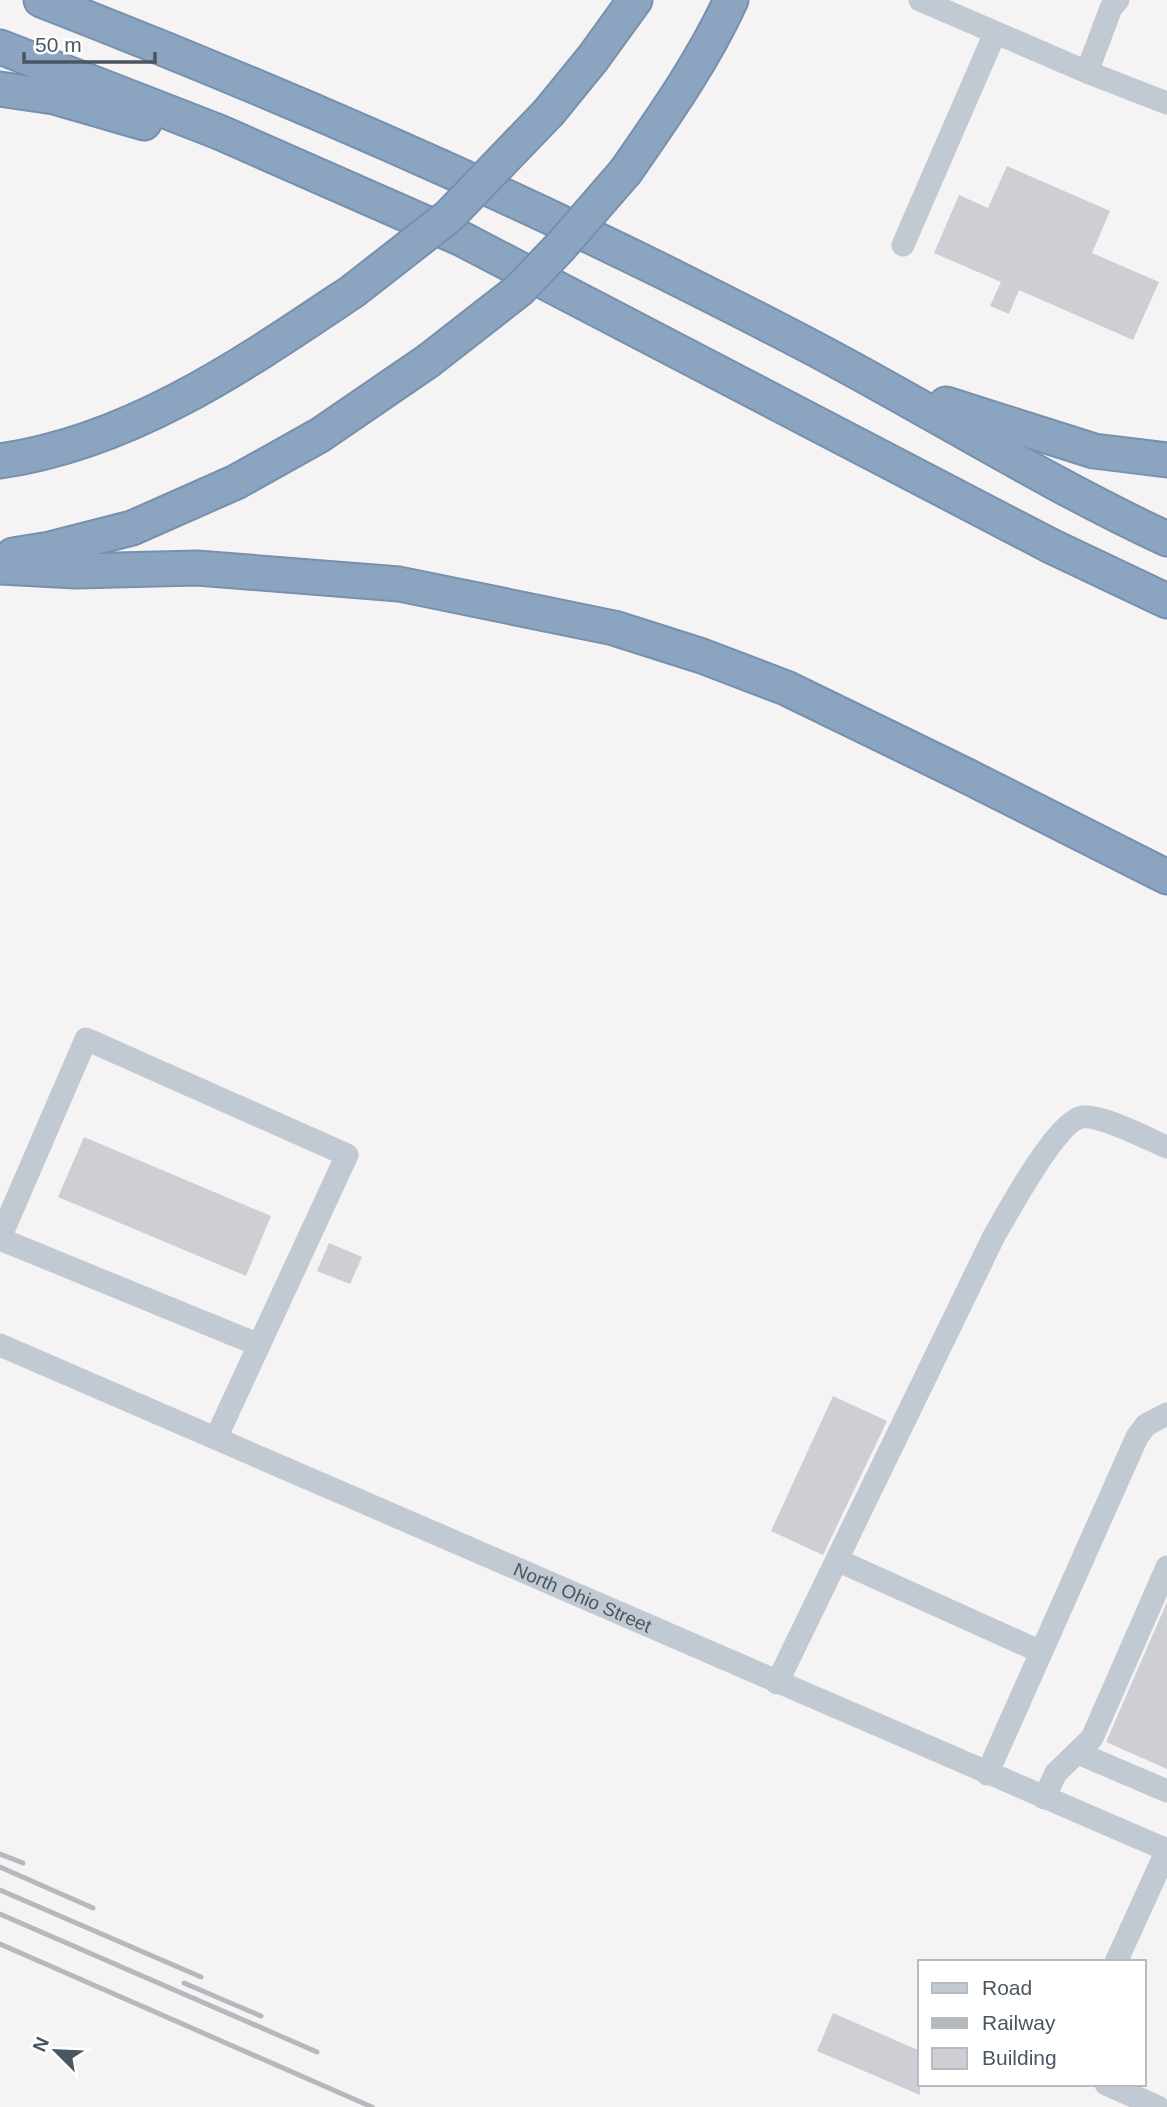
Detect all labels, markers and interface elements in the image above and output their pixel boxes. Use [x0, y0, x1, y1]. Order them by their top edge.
scale bar [24, 21, 156, 65]
text: 50 m [35, 33, 82, 56]
street label: North Ohio Street [511, 1558, 656, 1636]
legend [918, 1960, 1146, 2086]
text: Road [982, 1976, 1032, 1999]
text: Railway [982, 2011, 1056, 2034]
north arrow [21, 2016, 91, 2086]
text: N [29, 2034, 53, 2055]
text: Building [982, 2046, 1057, 2069]

